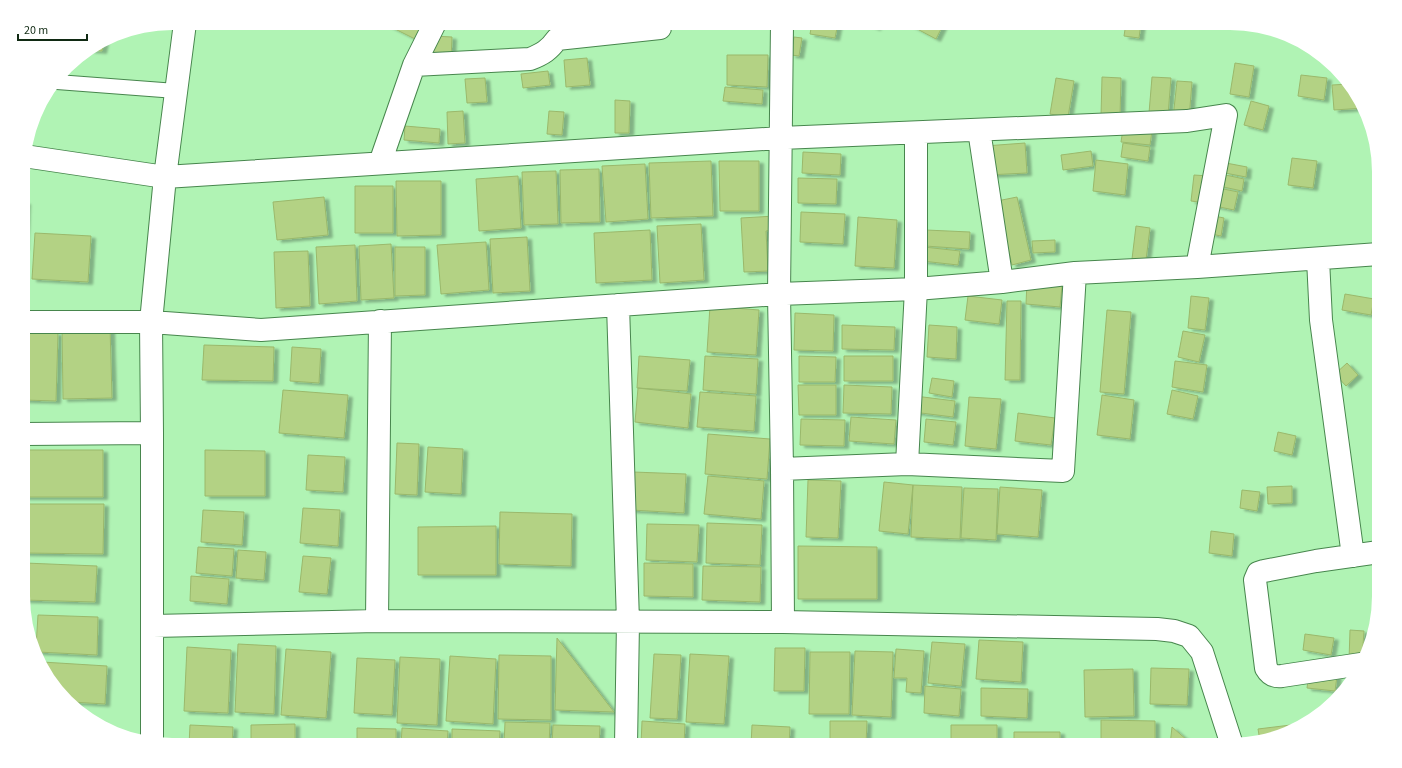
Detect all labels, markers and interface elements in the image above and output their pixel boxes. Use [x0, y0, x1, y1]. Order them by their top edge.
scale bar [18, 16, 87, 42]
text: 20 m [24, 22, 48, 39]

